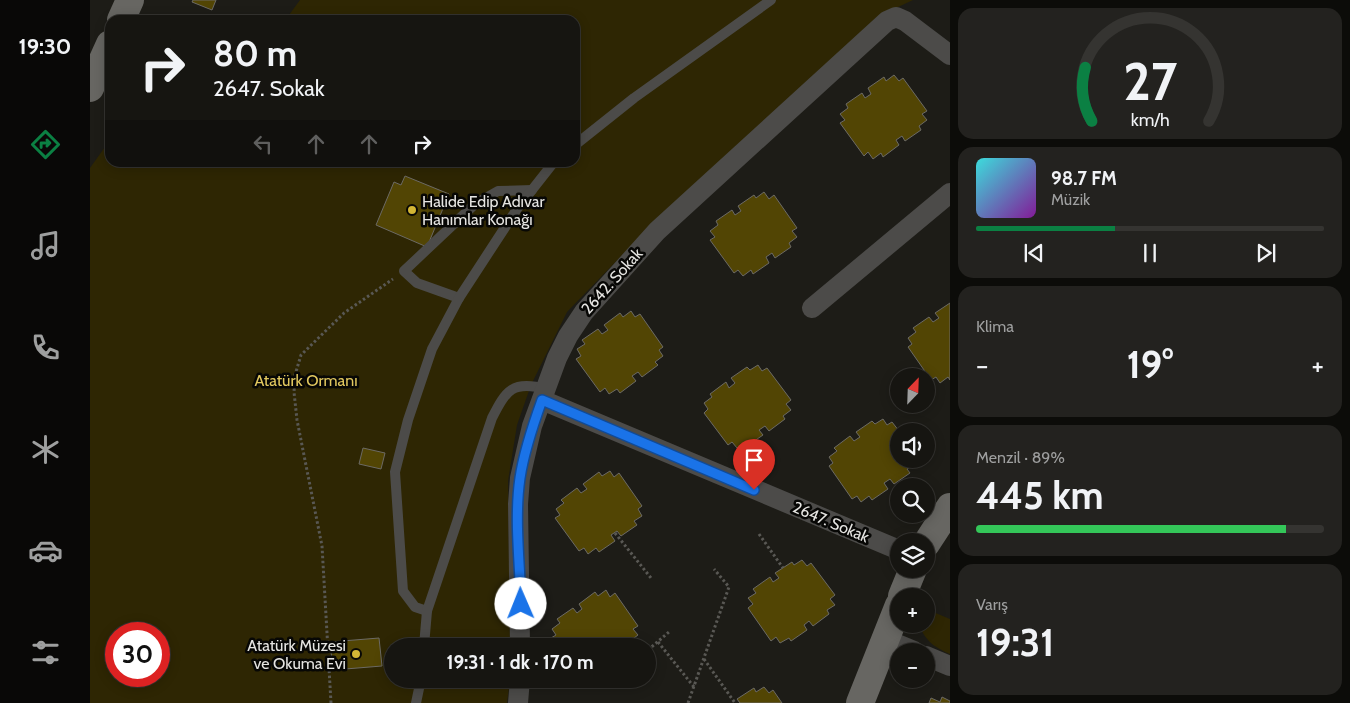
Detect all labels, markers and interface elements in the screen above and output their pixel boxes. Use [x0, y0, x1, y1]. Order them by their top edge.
text: 80 m [213, 32, 297, 75]
text: 19:30 [19, 33, 71, 60]
icon: right [130, 35, 195, 100]
text: 27 [1123, 50, 1177, 113]
text: 2647. Sokak [213, 75, 325, 102]
text: km/h [1130, 109, 1170, 130]
icon: directions [28, 127, 63, 162]
icon: left [249, 130, 277, 158]
icon: ahead [302, 130, 330, 158]
icon: ahead [355, 130, 383, 158]
icon: right [408, 130, 436, 158]
text: 98.7 FM [1051, 167, 1117, 190]
text: Müzik [1051, 190, 1090, 209]
place label: Halide Edip Adıvar Hanımlar Konağı [422, 192, 545, 229]
marker: Halide Edip Adıvar Hanımlar Konağı [406, 204, 418, 216]
icon: music [28, 228, 63, 263]
icon: previous [1020, 239, 1048, 267]
icon: pause [1136, 239, 1164, 267]
icon: next [1252, 239, 1280, 267]
street label: 2642. Sokak [577, 244, 647, 318]
text: Klima [976, 317, 1014, 336]
icon: phone [28, 330, 63, 365]
text: 19° [1127, 341, 1173, 388]
text: − [976, 348, 988, 382]
text: + [1312, 348, 1324, 382]
north arrow [890, 368, 935, 412]
map controls [890, 368, 935, 688]
park label: Atatürk Ormanı [254, 371, 358, 390]
button: sound [890, 423, 935, 468]
icon: climate [28, 432, 63, 467]
pin [733, 439, 775, 490]
icon: arrive [740, 446, 768, 474]
text: Menzil · 89% [976, 448, 1065, 467]
text: 445 km [976, 472, 1104, 519]
button: search [890, 478, 935, 523]
street label: 2647. Sokak [790, 497, 873, 547]
icon: car [28, 533, 63, 568]
button: layers [890, 533, 935, 578]
position arrow [494, 577, 546, 629]
button: + [890, 588, 935, 633]
text: Varış [976, 595, 1008, 614]
text: 19:31 [976, 619, 1054, 666]
speed limit sign: 30 [105, 622, 170, 687]
icon: filters [28, 635, 63, 670]
place label: Atatürk Müzesi ve Okuma Evi [247, 636, 346, 673]
button: − [890, 643, 935, 688]
marker: Atatürk Müzesi ve Okuma Evi [350, 648, 362, 660]
text: 19:31 · 1 dk · 170 m [446, 651, 594, 674]

